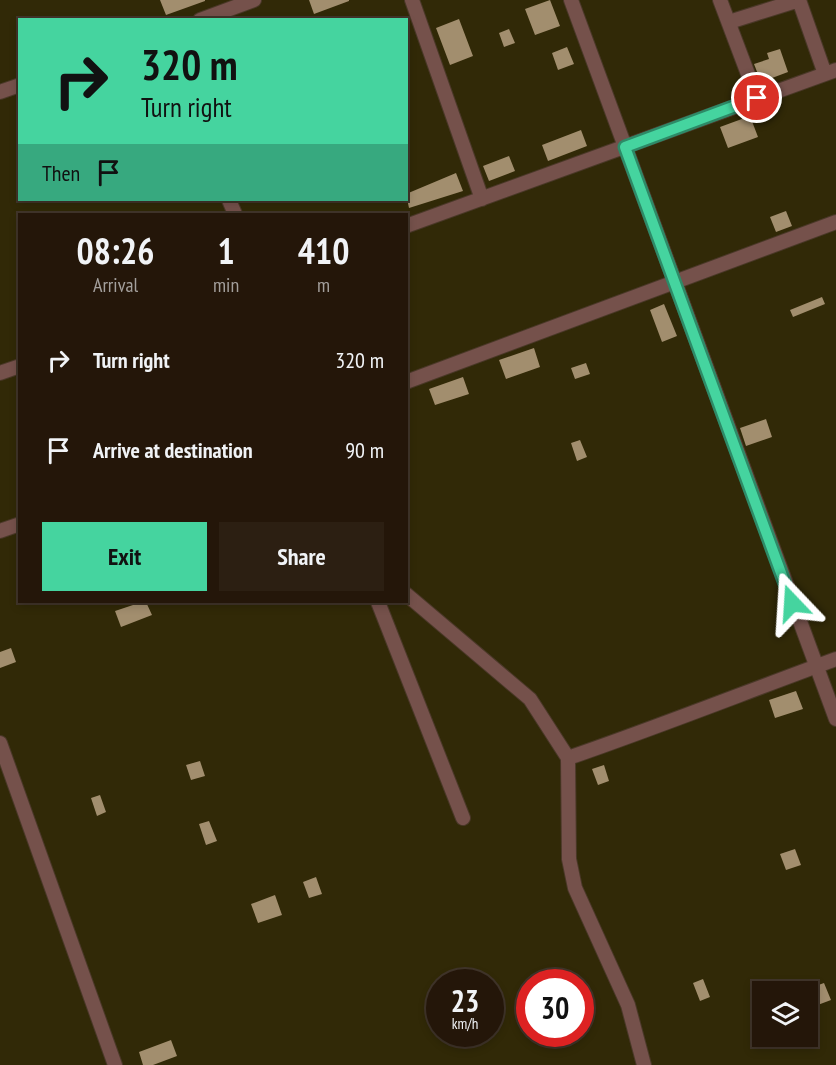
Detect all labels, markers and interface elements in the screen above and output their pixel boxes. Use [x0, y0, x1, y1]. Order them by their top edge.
text: 320 m [141, 37, 238, 92]
icon: right [42, 42, 120, 120]
pin [731, 72, 782, 123]
icon: arrive [740, 81, 773, 114]
text: Turn right [141, 90, 232, 124]
icon: arrive [92, 156, 125, 189]
text: Then [42, 159, 80, 187]
text: 08:26 [77, 227, 154, 274]
text: 1 [217, 227, 235, 274]
text: 410 [298, 227, 349, 274]
text: Arrival [93, 272, 138, 298]
text: min [213, 272, 239, 298]
text: m [317, 272, 330, 298]
icon: right [42, 344, 75, 377]
text: Turn right [93, 346, 170, 374]
text: 320 m [335, 346, 384, 374]
icon: arrive [42, 434, 75, 467]
text: Arrive at destination [93, 436, 253, 464]
text: 90 m [345, 436, 384, 464]
button: Exit [42, 522, 207, 591]
button: Share [219, 522, 384, 591]
position arrow [760, 571, 824, 635]
speed limit sign: 30 [516, 969, 594, 1047]
text: 23 [451, 981, 479, 1020]
map controls [752, 981, 818, 1047]
button: layers [752, 981, 818, 1047]
text: km/h [452, 1014, 478, 1033]

